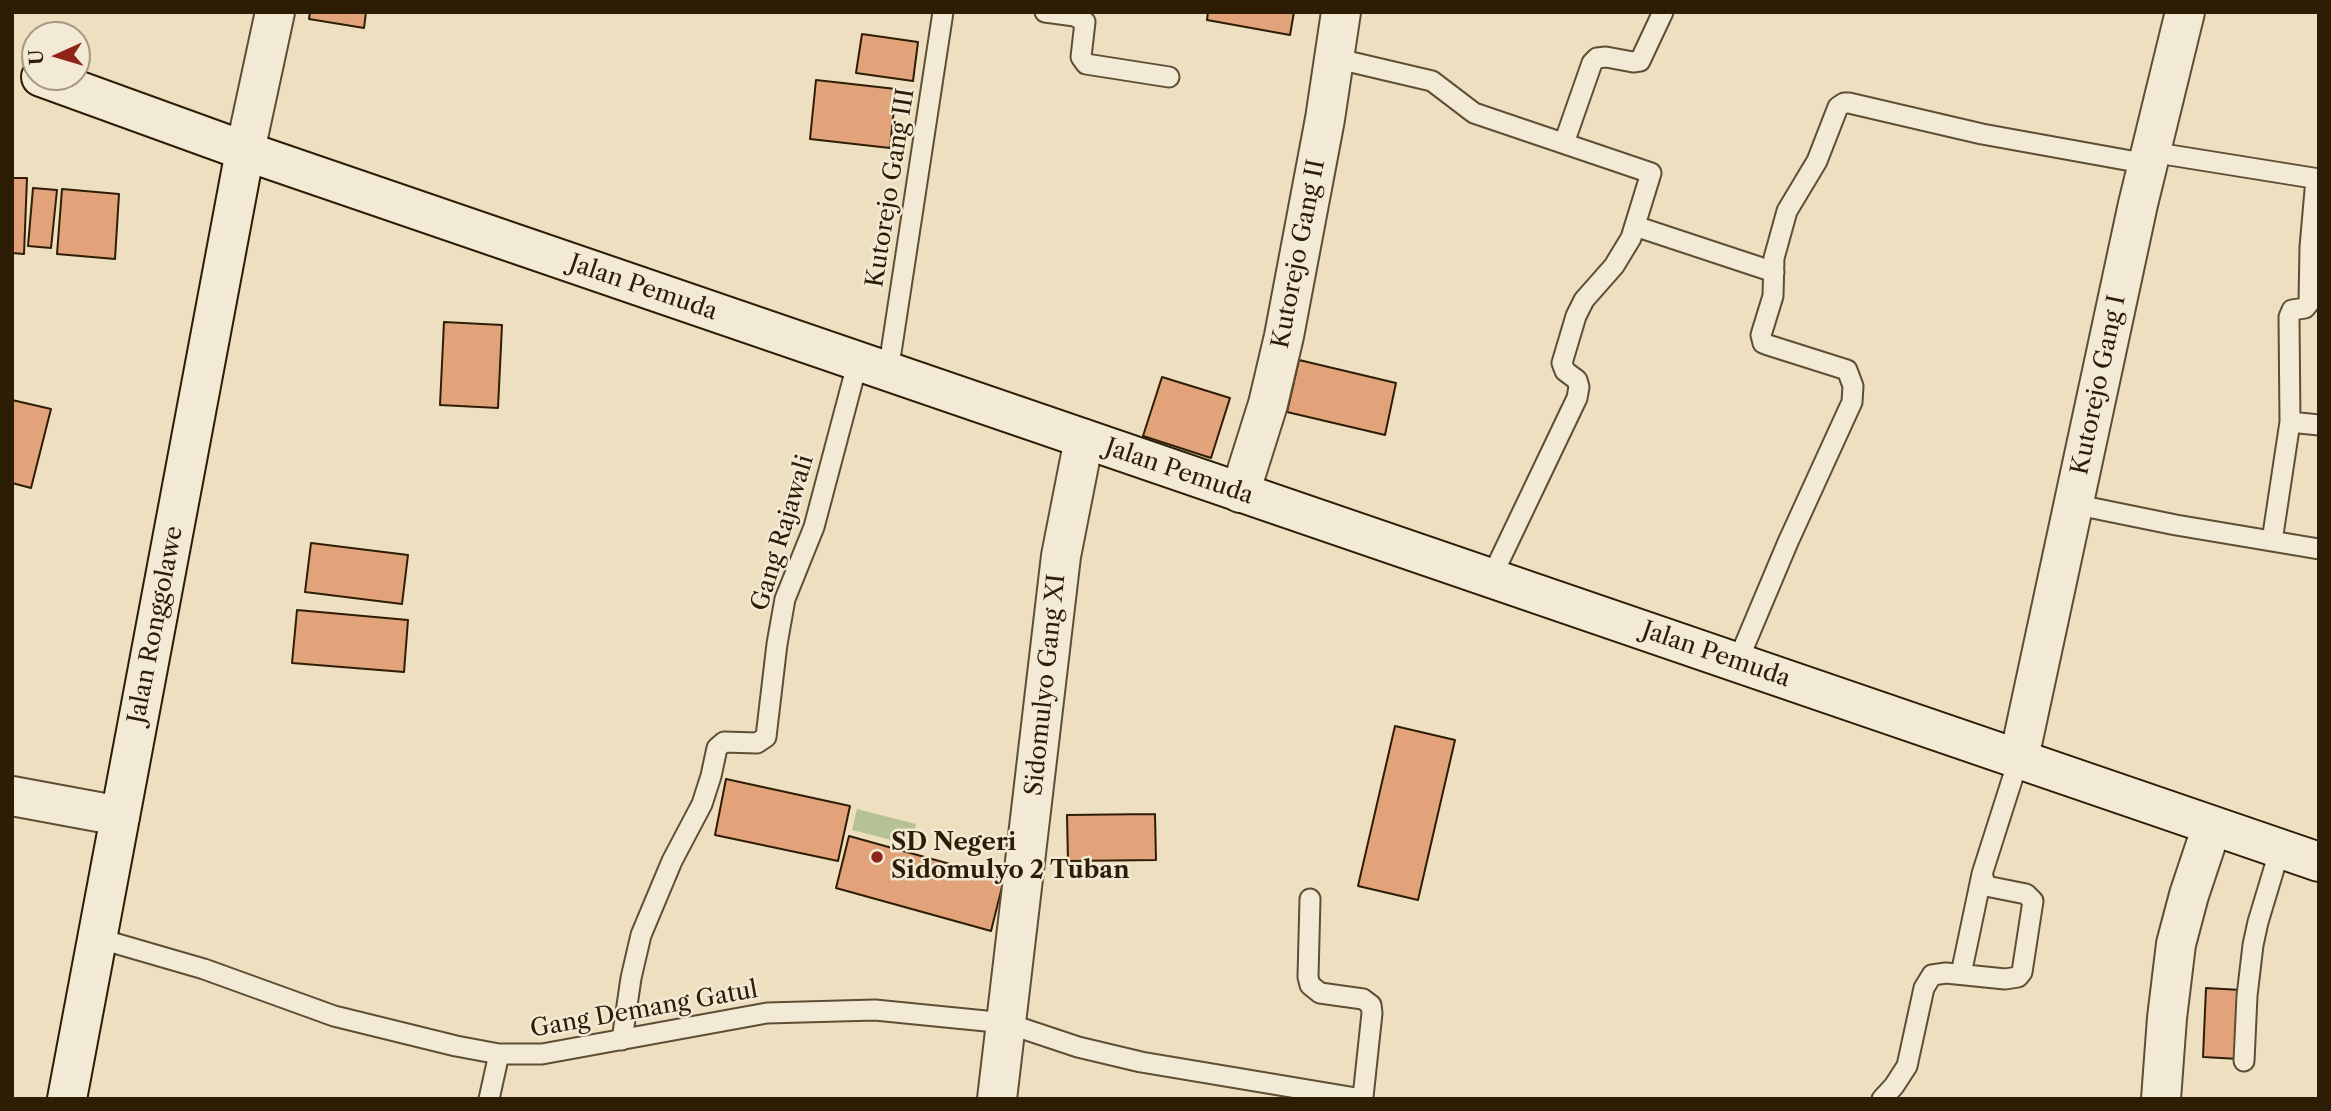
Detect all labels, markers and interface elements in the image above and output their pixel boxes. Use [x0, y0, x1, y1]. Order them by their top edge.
north arrow [21, 21, 91, 91]
text: U [25, 49, 49, 66]
street label: Kutorejo Gang III [861, 87, 921, 289]
street label: Kutorejo Gang II [1267, 157, 1331, 351]
street label: Jalan Pemuda [565, 249, 721, 327]
street label: Kutorejo Gang I [2066, 293, 2132, 477]
street label: Jalan Pemuda [1101, 433, 1257, 511]
street label: Gang Rajawali [746, 452, 820, 614]
street label: Jalan Ronggolawe [123, 524, 189, 726]
street label: Sidomulyo Gang XI [1020, 573, 1072, 797]
street label: Jalan Pemuda [1638, 616, 1794, 694]
place label: SD Negeri Sidomulyo 2 Tuban [891, 829, 1130, 885]
marker: SD Negeri Sidomulyo 2 Tuban [869, 849, 885, 865]
street label: Gang Demang Gatul [528, 976, 760, 1044]

